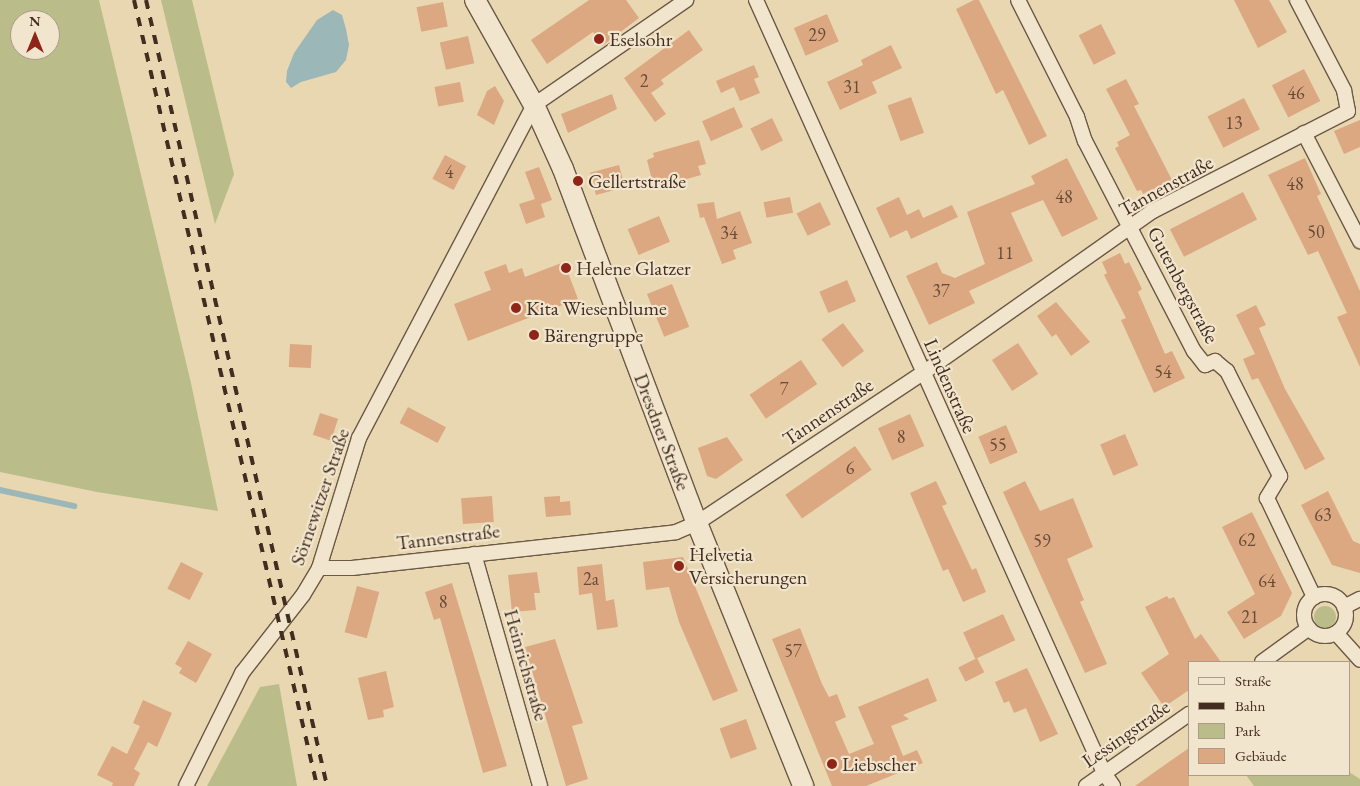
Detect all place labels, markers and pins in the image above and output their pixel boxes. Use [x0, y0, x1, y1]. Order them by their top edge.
place label: Eselsohr [609, 27, 672, 51]
marker: Eselsohr [593, 33, 605, 45]
place label: Gellertstraße [588, 169, 686, 193]
marker: Gellertstraße [572, 175, 584, 187]
place label: Helene Glatzer [576, 256, 691, 280]
marker: Helene Glatzer [560, 262, 572, 274]
place label: Kita Wiesenblume [526, 296, 667, 320]
marker: Kita Wiesenblume [510, 302, 522, 314]
place label: Bärengruppe [544, 323, 643, 347]
marker: Bärengruppe [528, 329, 540, 341]
place label: Helvetia Versicherungen [689, 542, 807, 589]
marker: Helvetia Versicherungen [673, 560, 685, 572]
place label: Liebscher [842, 752, 916, 776]
marker: Liebscher [826, 758, 838, 770]

